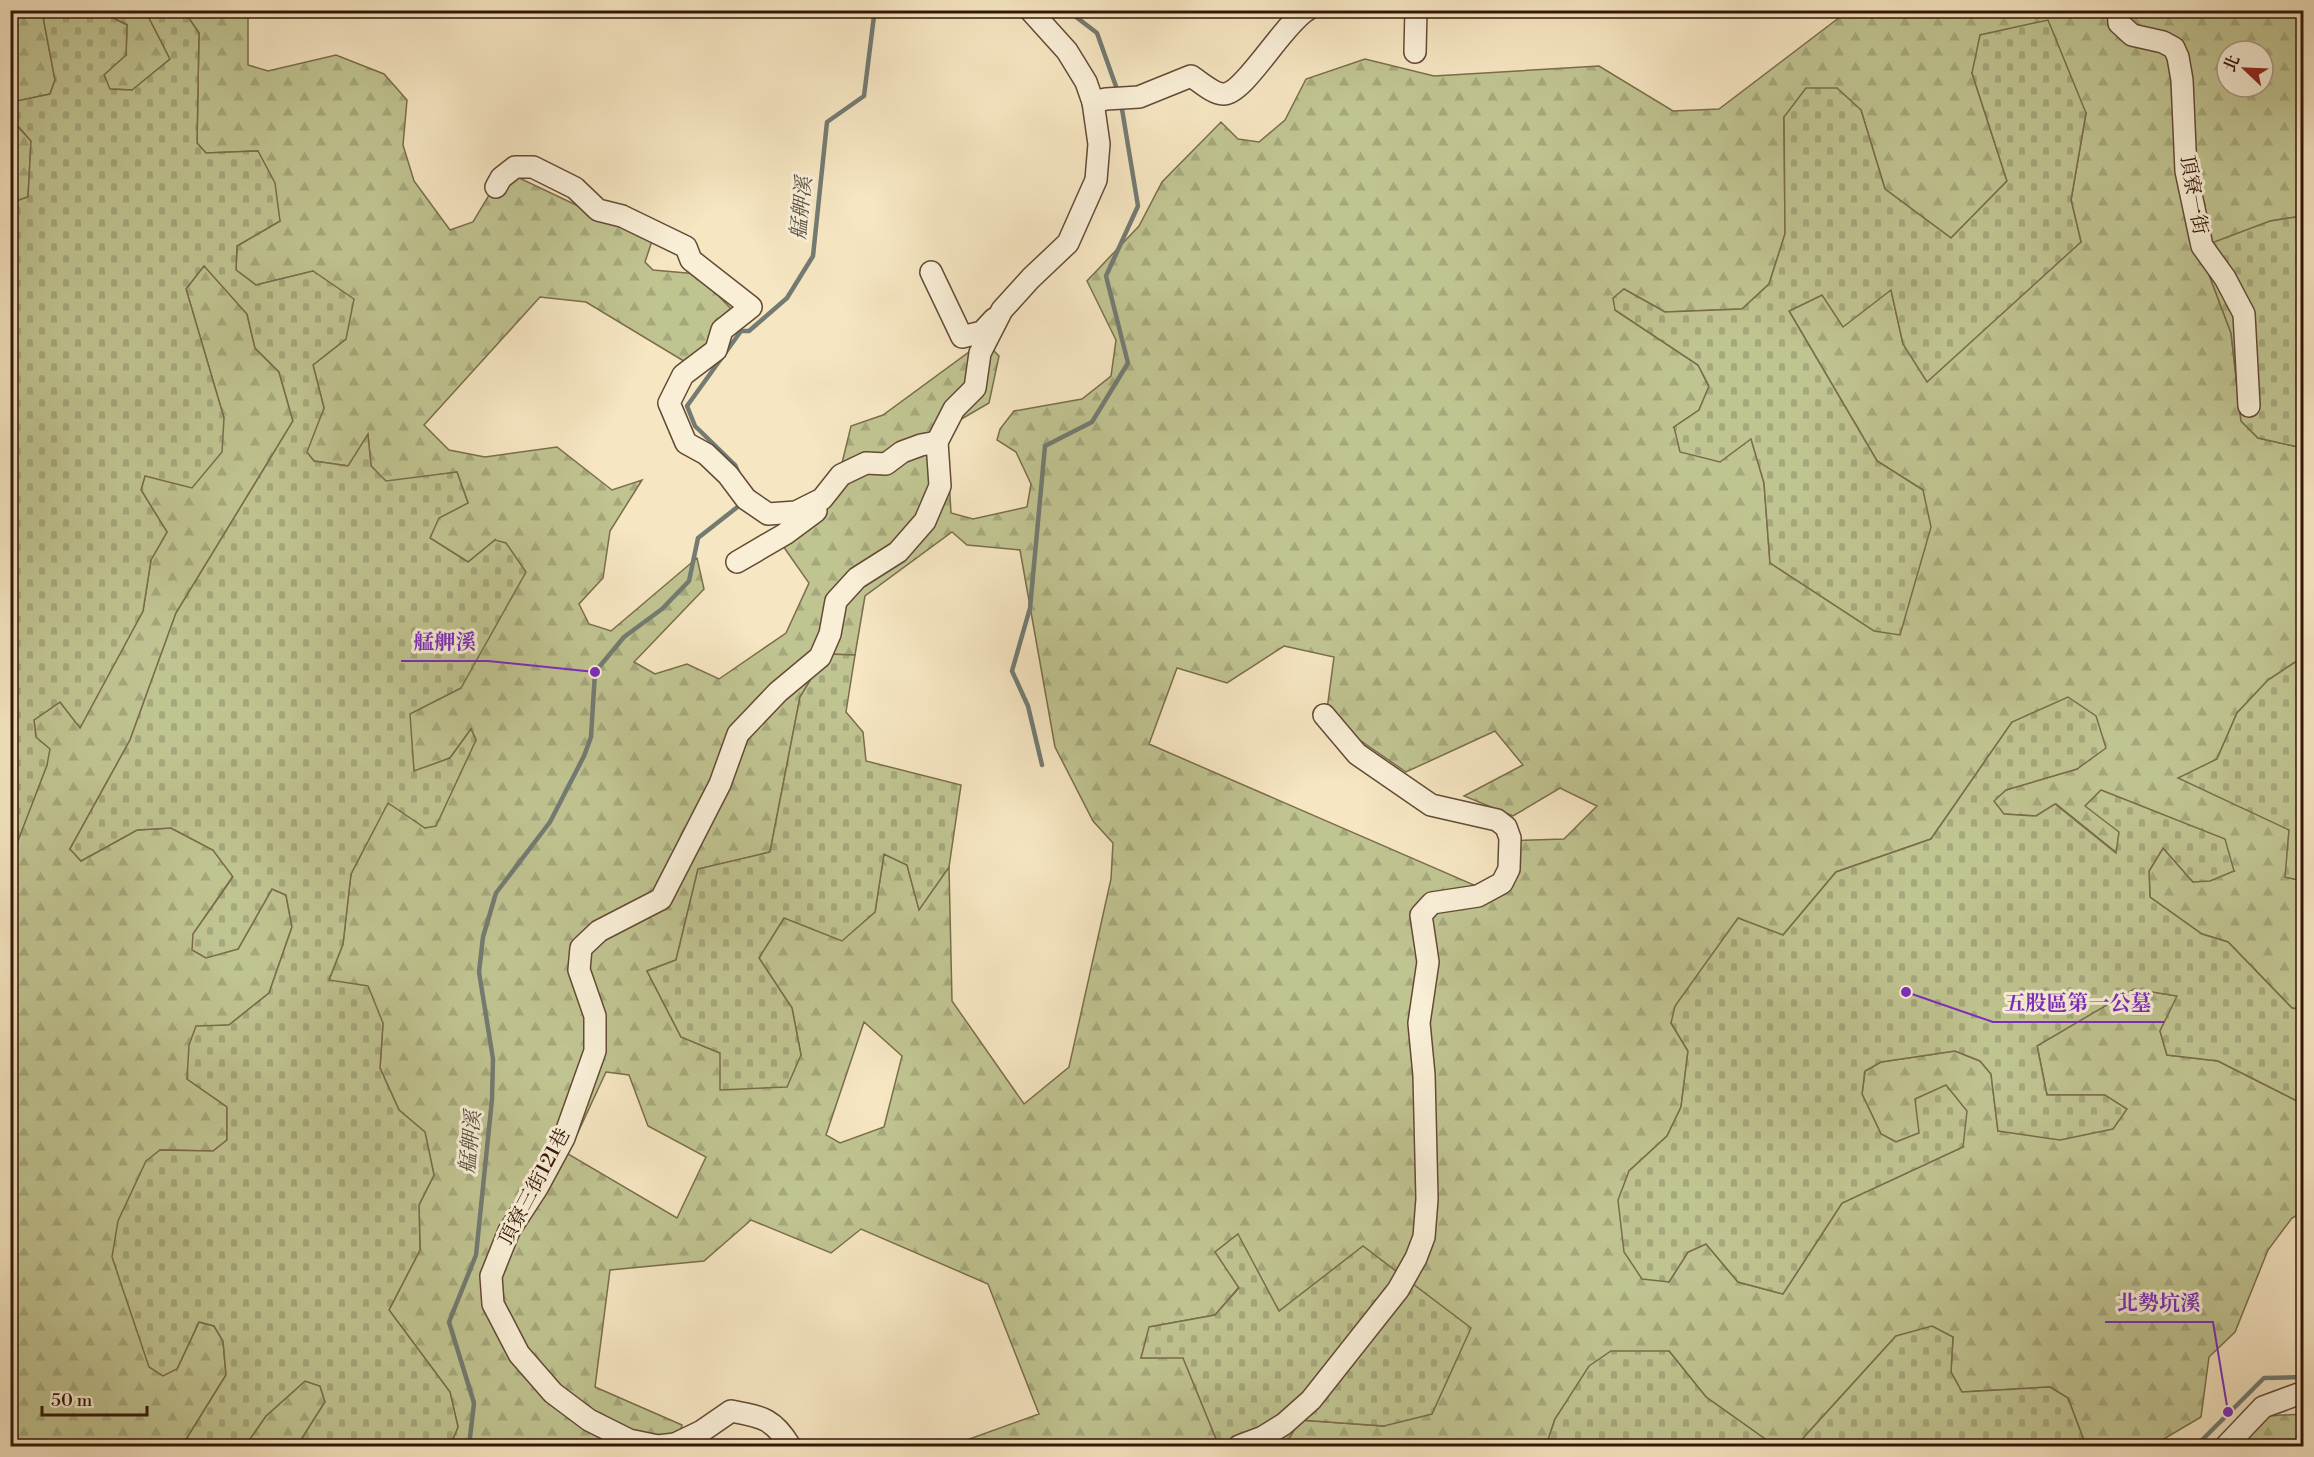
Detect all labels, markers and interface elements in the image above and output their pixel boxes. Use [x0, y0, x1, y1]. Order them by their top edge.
north arrow [2215, 39, 2275, 99]
text: 北 [2220, 52, 2244, 75]
street label: 頂寮一街 [2174, 153, 2212, 237]
water label: 艋舺溪 [786, 173, 818, 241]
callout: 艋舺溪 [401, 622, 488, 661]
text: 艋舺溪 [414, 630, 477, 656]
callout: 五股區第一公墓 [1993, 983, 2164, 1022]
text: 五股區第一公墓 [2005, 991, 2152, 1017]
water label: 艋舺溪 [455, 1107, 487, 1175]
street label: 頂寮三街121巷 [494, 1124, 576, 1250]
callout: 北勢坑溪 [2105, 1283, 2213, 1322]
text: 北勢坑溪 [2117, 1291, 2201, 1317]
scale bar [42, 1379, 147, 1417]
text: 50 m [51, 1389, 93, 1412]

